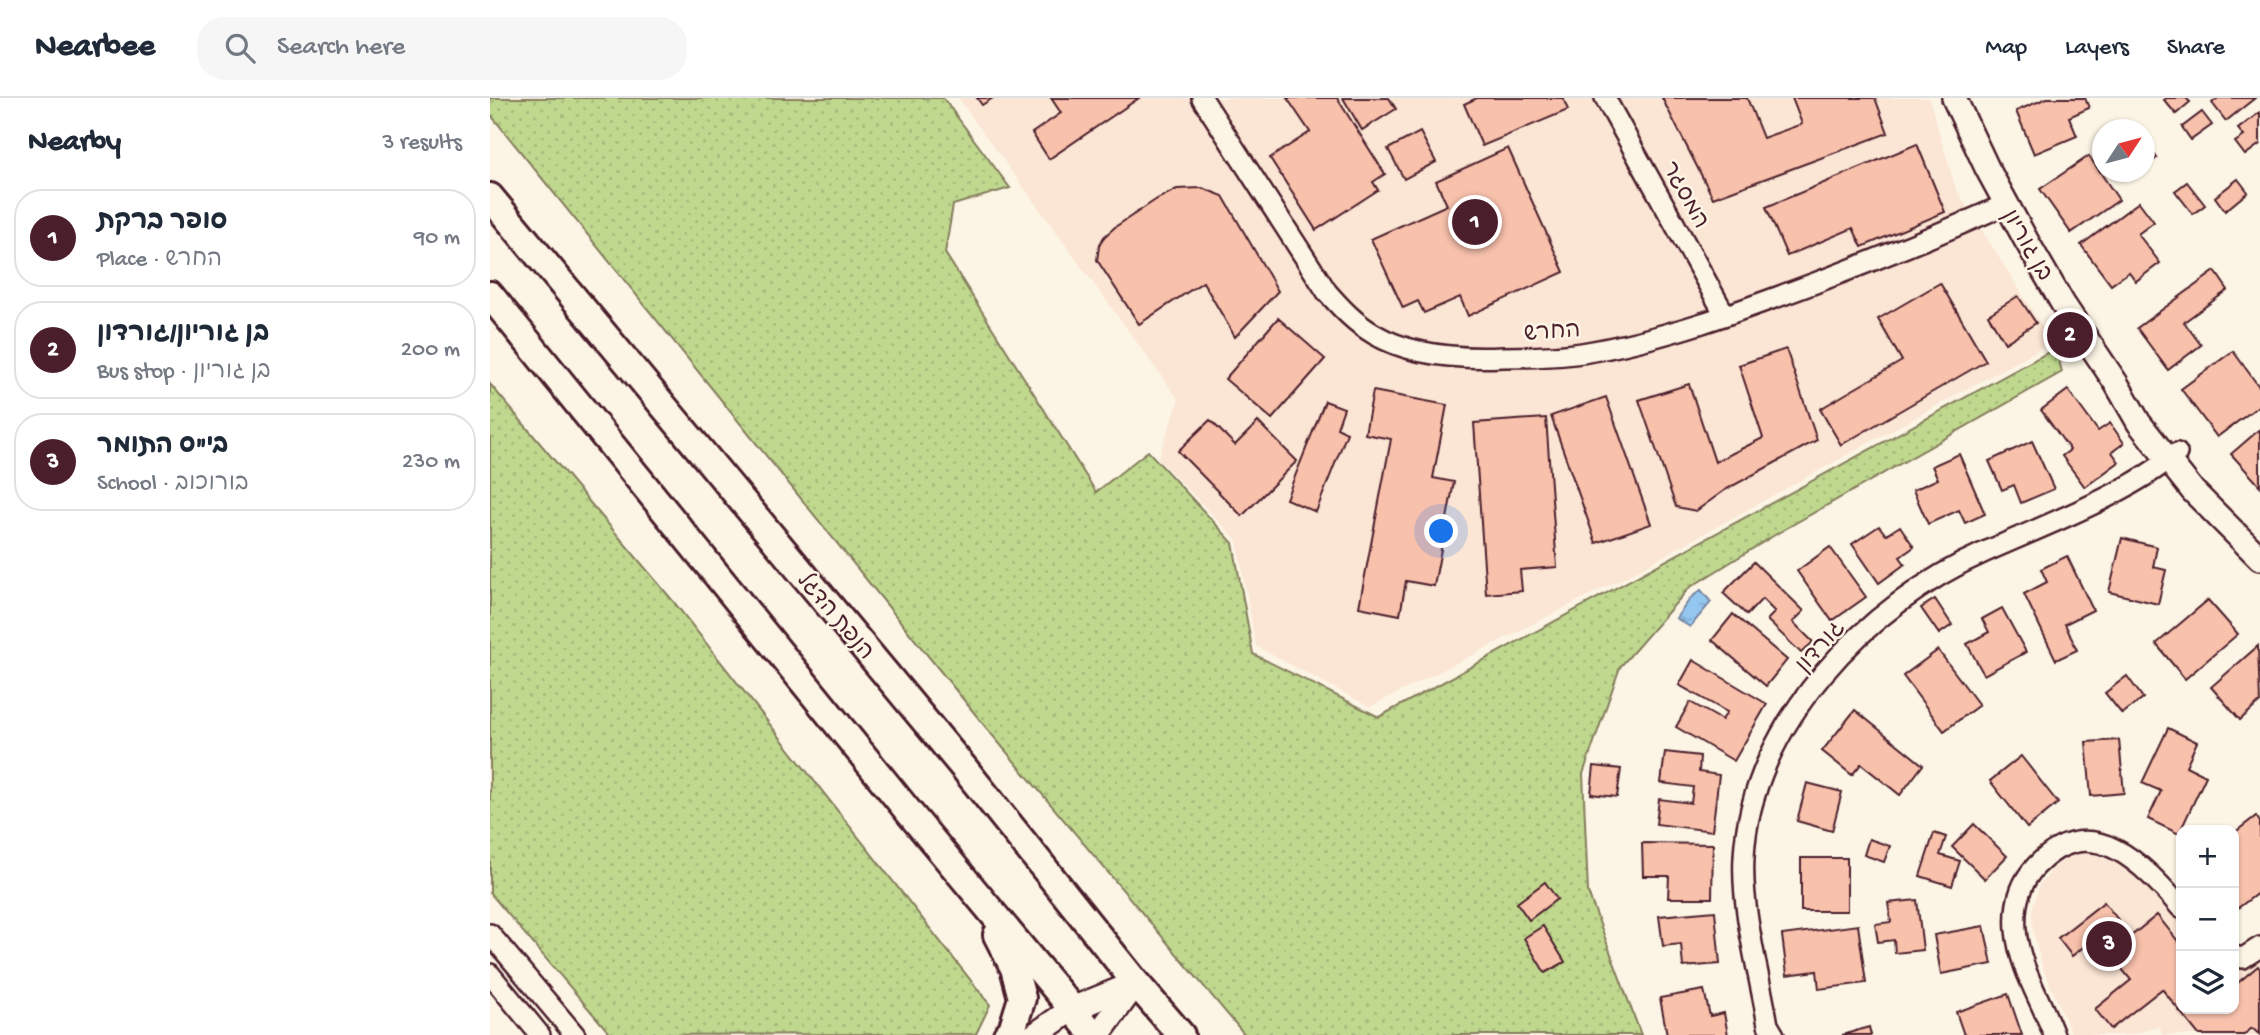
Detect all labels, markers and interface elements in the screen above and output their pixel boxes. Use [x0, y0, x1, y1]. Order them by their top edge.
search box [197, 17, 687, 80]
text: Nearbee [35, 29, 155, 67]
icon: search [221, 29, 259, 67]
text: Search here [277, 33, 405, 64]
text: Map [1985, 34, 2027, 63]
text: Layers [2065, 34, 2129, 63]
text: Share [2167, 34, 2225, 63]
north arrow [2092, 119, 2155, 182]
text: Nearby [28, 126, 121, 161]
text: 3 results [382, 130, 462, 157]
street label: המסגר [1655, 157, 1713, 234]
pin: 1 [1452, 196, 1498, 248]
street label: בן גוריון [1995, 205, 2057, 286]
text: סופר ברקת [97, 208, 227, 239]
text: 1 [48, 225, 58, 252]
text: 90 m [414, 225, 460, 252]
text: Place · החרש [97, 247, 222, 274]
pin: 2 [2047, 309, 2093, 361]
street label: החרש [1523, 318, 1581, 349]
text: בן גוריון/גורדון [97, 320, 269, 351]
text: 2 [47, 337, 59, 364]
text: 200 m [401, 337, 460, 364]
text: Bus stop · בן גוריון [97, 359, 271, 386]
text: בי"ס התומר [97, 432, 228, 463]
text: 3 [47, 449, 59, 476]
text: 230 m [402, 449, 460, 476]
text: School · בורוכוב [97, 471, 249, 498]
your location [1424, 514, 1458, 548]
street label: הנפת הדגל [790, 568, 879, 666]
street label: גורדון [1791, 616, 1852, 679]
map controls [2176, 825, 2239, 1014]
button: + [2176, 825, 2239, 888]
button: − [2176, 888, 2239, 951]
pin: 3 [2086, 918, 2132, 970]
button: layers [2176, 951, 2239, 1014]

